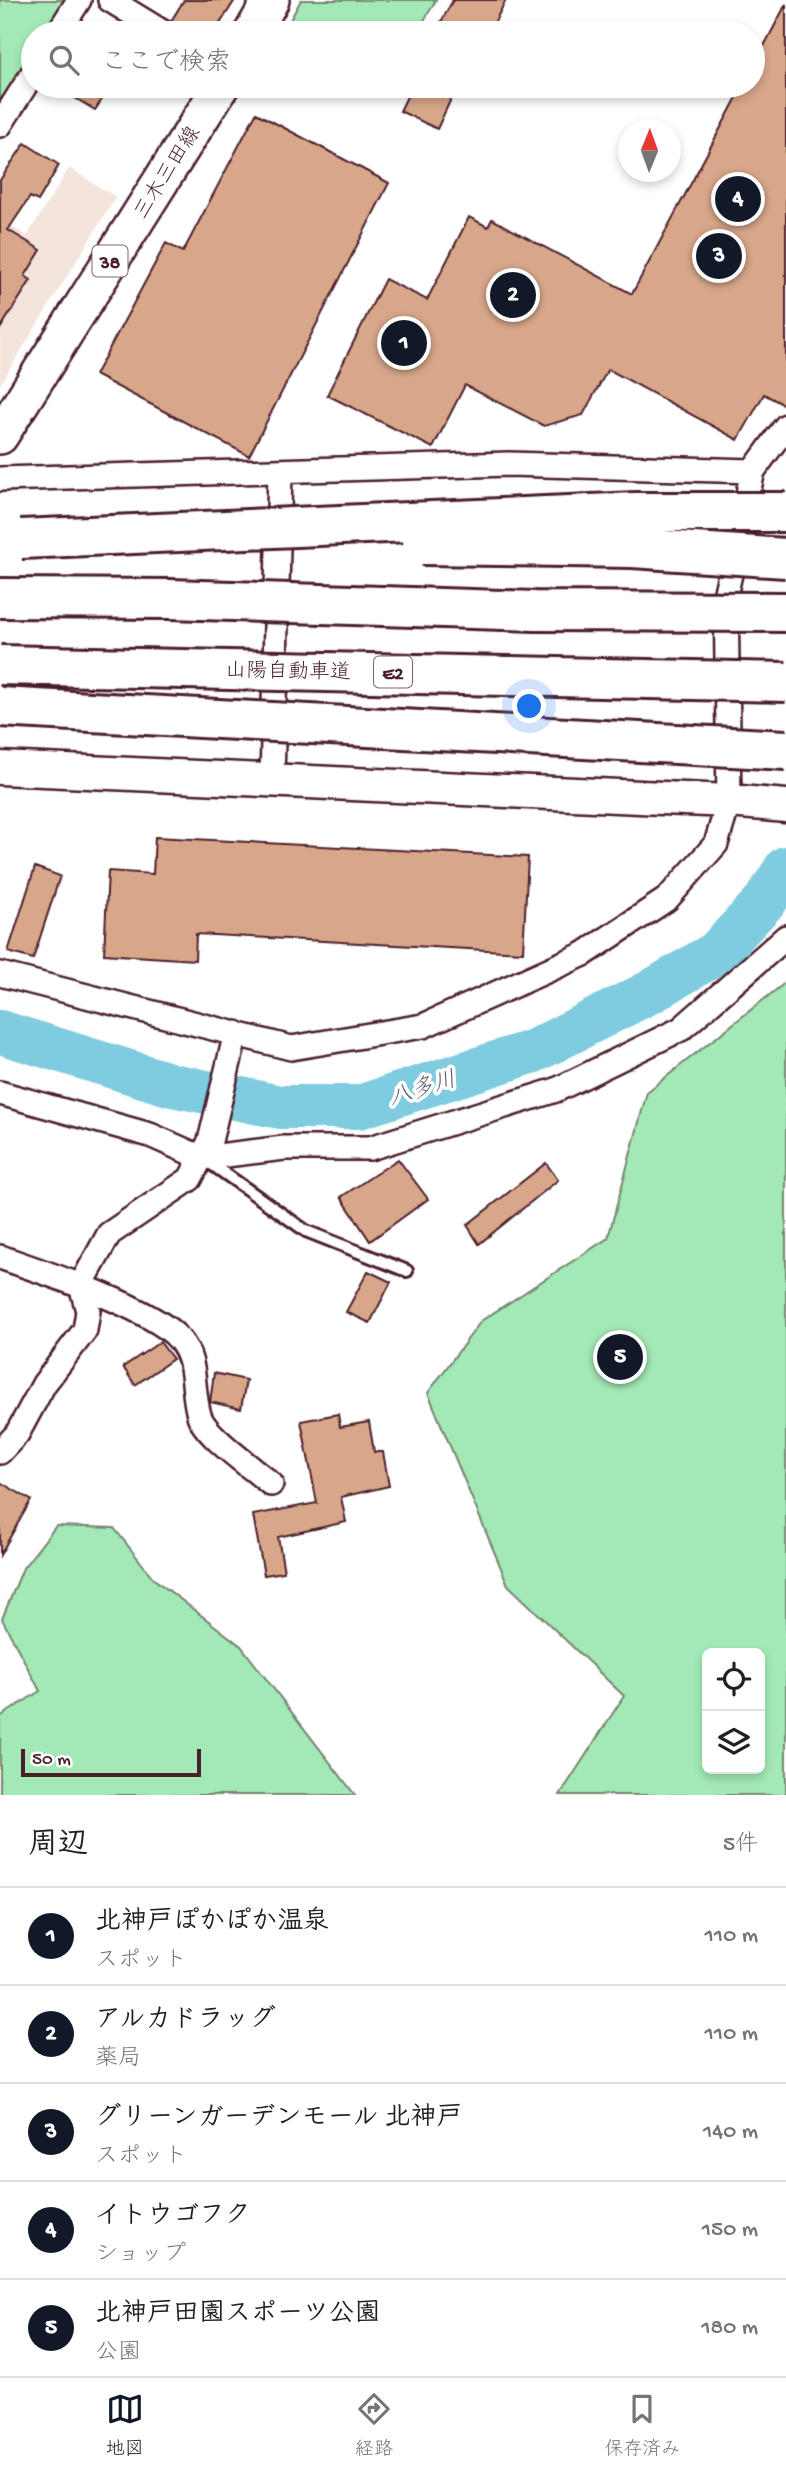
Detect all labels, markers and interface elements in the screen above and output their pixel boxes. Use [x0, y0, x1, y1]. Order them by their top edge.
search box [21, 21, 765, 98]
icon: search [45, 41, 83, 79]
text: ここで検索 [101, 49, 231, 80]
north arrow [618, 119, 681, 182]
street label: 三木三田線 [130, 122, 207, 225]
pin: 4 [715, 173, 761, 225]
pin: 3 [696, 230, 742, 282]
road number: 38 [92, 246, 128, 276]
pin: 2 [490, 269, 536, 321]
pin: 1 [381, 317, 427, 369]
road number: E2 [374, 656, 412, 688]
street label: 山陽自動車道 [225, 658, 351, 687]
your location [512, 689, 546, 723]
water label: 八多川 [386, 1066, 460, 1113]
pin: 5 [597, 1331, 643, 1383]
map controls [702, 1648, 765, 1774]
button: locate [702, 1648, 765, 1711]
button: layers [702, 1711, 765, 1774]
scale bar [21, 1746, 201, 1778]
text: 50 m [32, 1749, 71, 1772]
text: 周辺 [28, 1829, 88, 1864]
text: 5件 [723, 1832, 758, 1859]
text: 北神戸ぽかぽか温泉 [95, 1908, 329, 1939]
text: 1 [46, 1923, 56, 1950]
text: 110 m [705, 1923, 758, 1950]
text: スポット [95, 1948, 187, 1975]
text: アルカドラッグ [95, 2006, 275, 2037]
text: 2 [45, 2021, 57, 2048]
text: 110 m [705, 2021, 758, 2048]
text: 薬局 [95, 2046, 141, 2073]
text: グリーンガーデンモール 北神戸 [95, 2104, 463, 2135]
text: 3 [45, 2119, 57, 2146]
text: 140 m [703, 2119, 758, 2146]
text: スポット [95, 2144, 187, 2171]
text: イトウゴフク [95, 2202, 250, 2233]
text: 4 [46, 2217, 56, 2244]
text: 150 m [702, 2217, 758, 2244]
text: ショップ [95, 2242, 186, 2269]
text: 北神戸田園スポーツ公園 [95, 2300, 380, 2331]
text: 5 [45, 2315, 57, 2342]
text: 180 m [701, 2315, 758, 2342]
text: 公園 [95, 2340, 141, 2367]
tab: 地図 [106, 2390, 144, 2462]
tab: 経路 [355, 2390, 393, 2462]
tab: 保存済み [604, 2390, 680, 2462]

